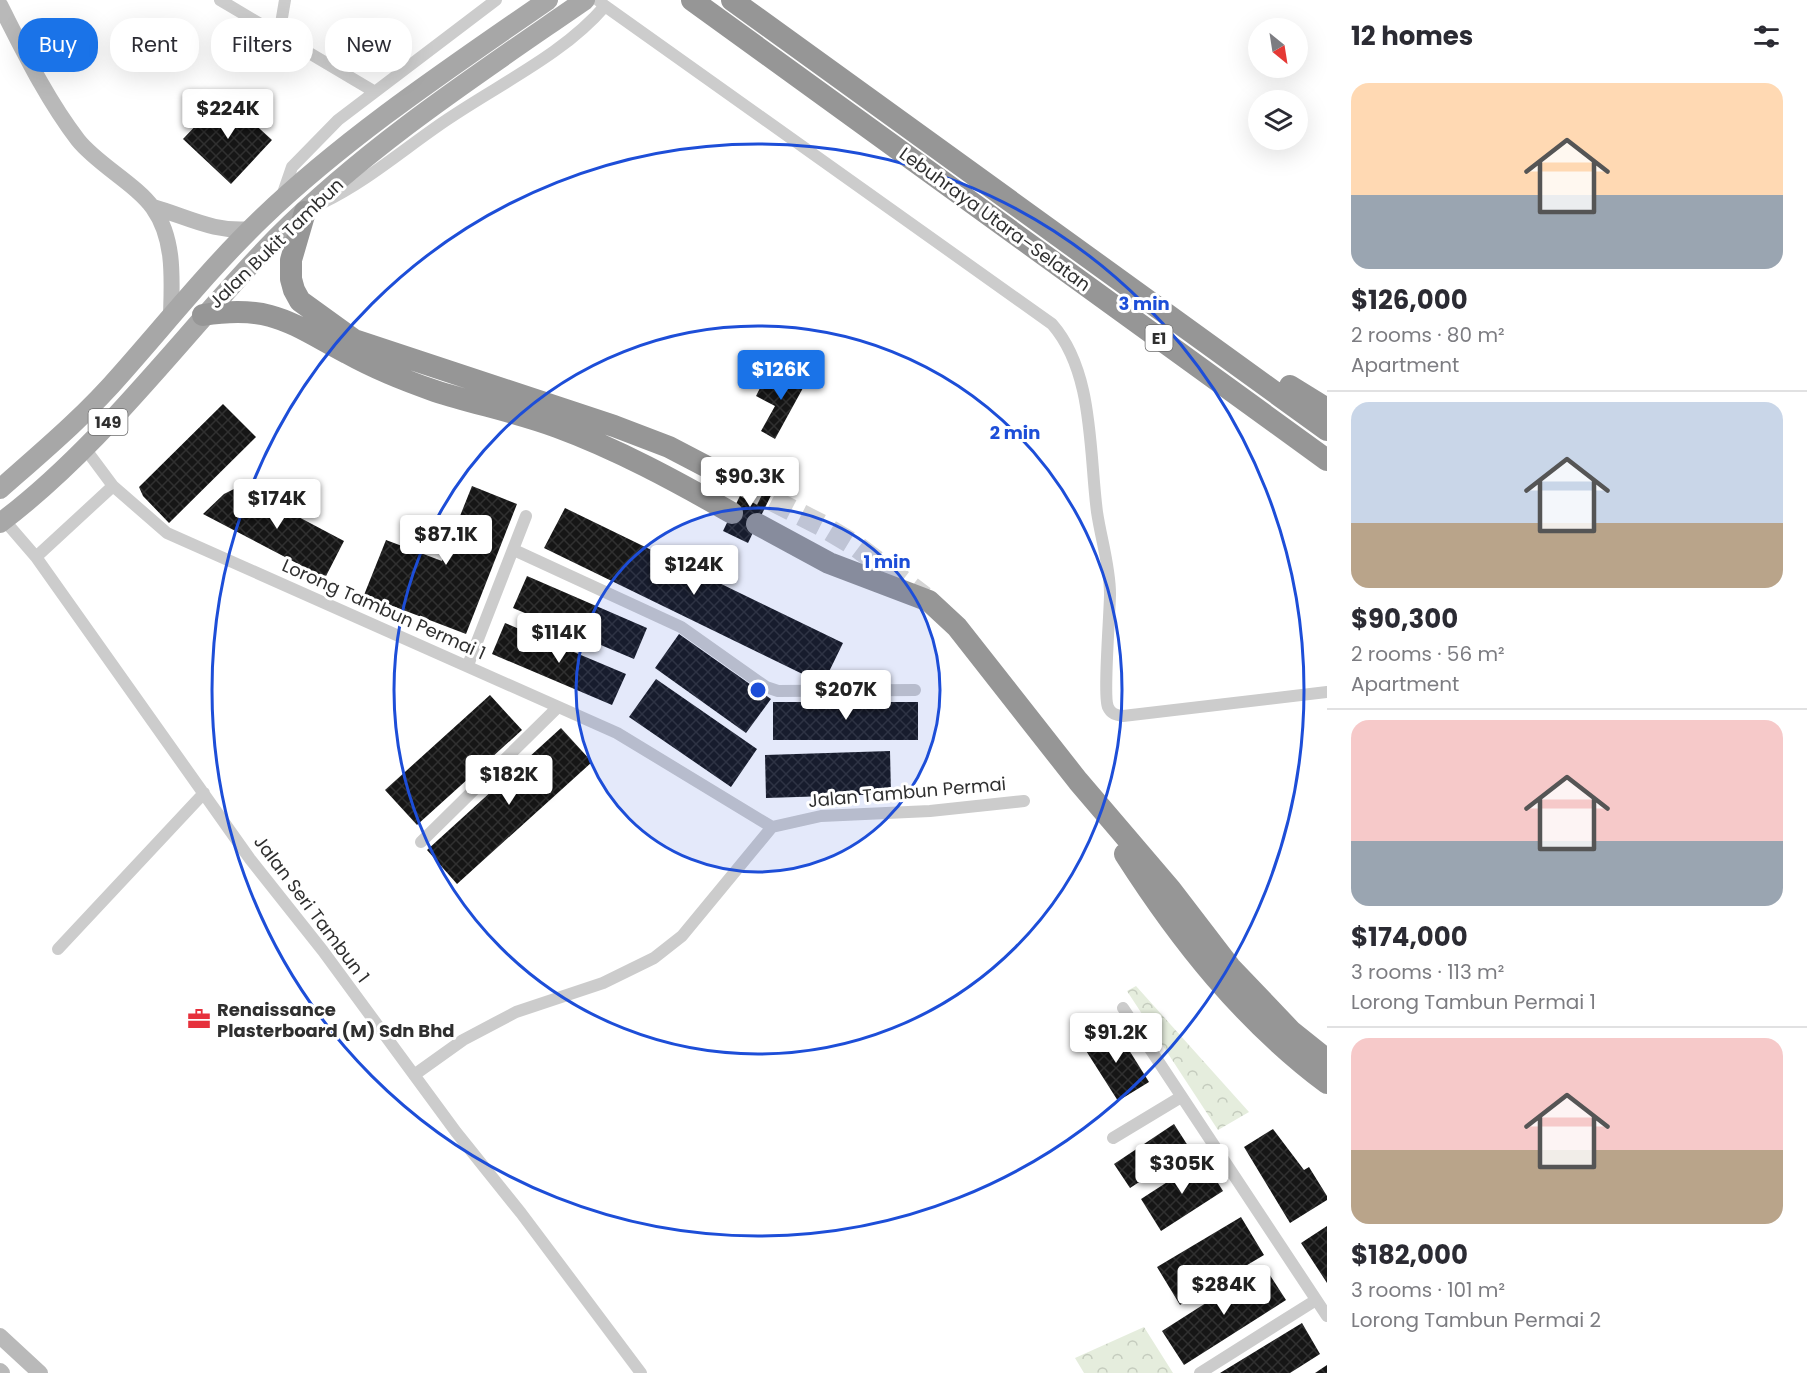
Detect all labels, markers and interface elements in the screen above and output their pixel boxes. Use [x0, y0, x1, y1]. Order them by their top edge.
chip: Buy [18, 18, 98, 72]
chip: Rent [110, 18, 199, 72]
chip: Filters [211, 18, 313, 72]
chip: New [325, 18, 412, 72]
north arrow [1248, 18, 1308, 78]
map controls [1248, 18, 1308, 150]
text: 12 homes [1351, 18, 1473, 54]
icon: filters [1750, 20, 1783, 53]
pin: $224K [186, 89, 270, 140]
button: layers [1248, 90, 1308, 150]
text: $224K [196, 94, 260, 122]
icon: home [1513, 122, 1621, 230]
street label: Lebuhraya Utara–Selatan [894, 141, 1096, 297]
street label: Jalan Bukit Tambun [203, 172, 349, 314]
text: $126,000 [1351, 282, 1468, 318]
text: 3 min [1118, 291, 1170, 316]
text: 2 rooms · 80 m² [1351, 321, 1505, 349]
road number: E1 [1146, 325, 1172, 351]
pin: $126K [739, 350, 823, 401]
text: Apartment [1351, 351, 1459, 379]
text: $126K [752, 355, 810, 383]
road number: 149 [88, 409, 128, 435]
text: 2 min [990, 420, 1040, 445]
icon: home [1513, 441, 1621, 549]
pin: $90.3K [701, 457, 799, 508]
text: $90.3K [715, 462, 785, 490]
pin: $174K [235, 479, 319, 530]
text: $174K [248, 484, 306, 512]
pin: $87.1K [397, 515, 495, 566]
text: $87.1K [414, 520, 478, 548]
pin: $124K [652, 545, 736, 596]
text: 1 min [863, 549, 911, 574]
text: $124K [664, 550, 724, 578]
street label: Lorong Tambun Permai 1 [278, 553, 490, 665]
text: $90,300 [1351, 601, 1458, 637]
pin: $114K [517, 613, 601, 664]
text: $114K [531, 618, 587, 646]
text: 2 rooms · 56 m² [1351, 640, 1505, 668]
pin: $207K [804, 670, 888, 721]
text: Apartment [1351, 670, 1459, 698]
text: $207K [815, 675, 877, 703]
centre of rings [748, 680, 768, 700]
pin: $182K [467, 755, 551, 806]
icon: home [1513, 759, 1621, 867]
text: $182K [480, 760, 539, 788]
street label: Jalan Tambun Permai [807, 771, 1007, 813]
street label: Jalan Seri Tambun 1 [248, 830, 376, 988]
text: $174,000 [1351, 919, 1468, 955]
text: 3 rooms · 113 m² [1351, 958, 1504, 986]
text: Lorong Tambun Permai 1 [1351, 988, 1596, 1016]
place label: Renaissance Plasterboard (M) Sdn Bhd [217, 997, 455, 1043]
office icon: Renaissance Plasterboard (M) Sdn Bhd [186, 1006, 212, 1032]
pin: $91.2K [1067, 1013, 1165, 1064]
text: $91.2K [1084, 1018, 1148, 1046]
icon: home [1513, 1077, 1621, 1185]
pin: $305K [1140, 1144, 1224, 1195]
text: $305K [1149, 1149, 1215, 1177]
text: $182,000 [1351, 1237, 1468, 1273]
pin: $284K [1182, 1265, 1266, 1316]
text: $284K [1191, 1270, 1257, 1298]
text: 3 rooms · 101 m² [1351, 1276, 1505, 1304]
text: Lorong Tambun Permai 2 [1351, 1306, 1601, 1334]

